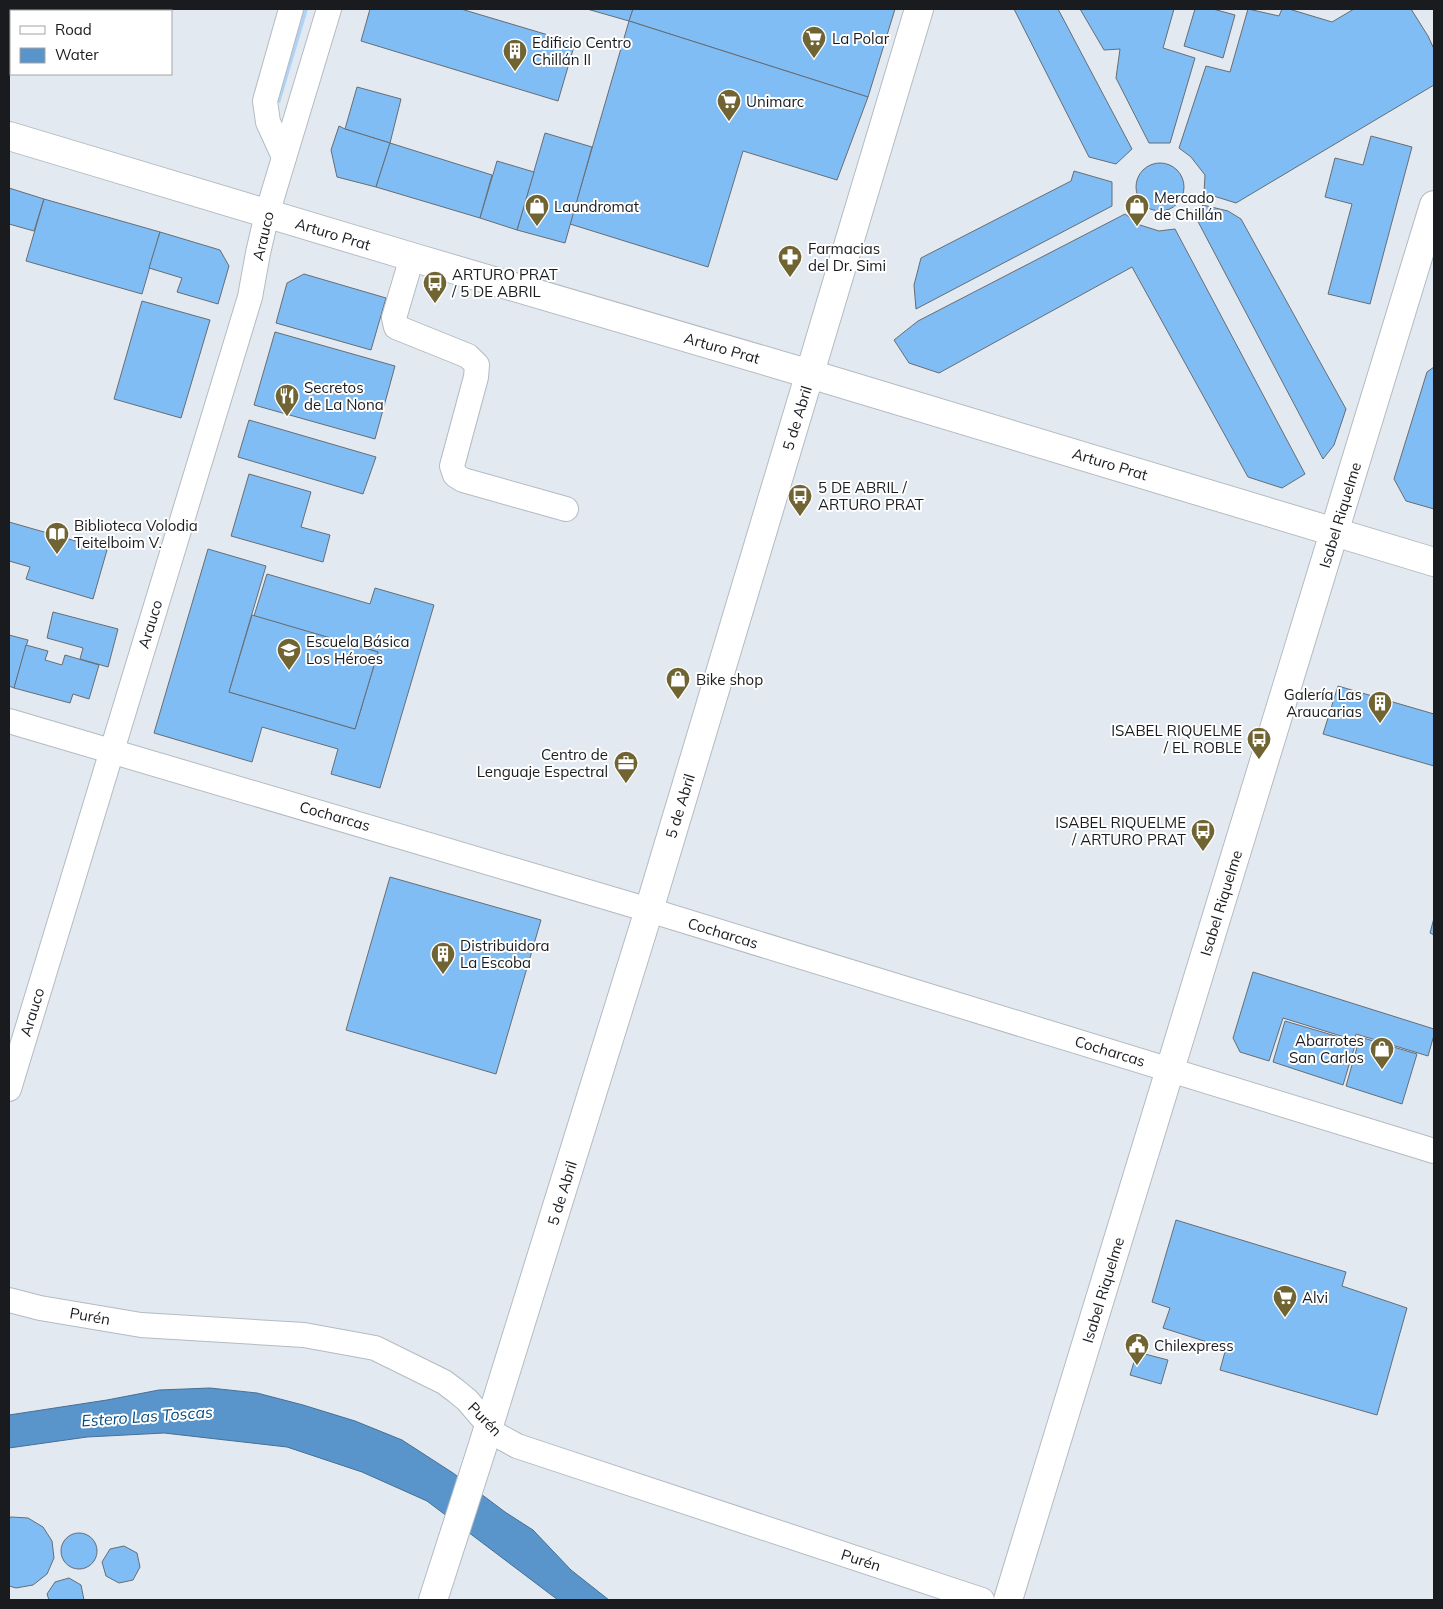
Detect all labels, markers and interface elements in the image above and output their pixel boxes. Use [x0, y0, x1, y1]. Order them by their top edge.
legend [10, 10, 172, 75]
text: Road [55, 20, 92, 39]
supermarket icon: La Polar [801, 25, 827, 59]
place label: La Polar [832, 29, 890, 48]
place label: Edificio Centro Chillán II [532, 33, 631, 69]
building icon: Edificio Centro Chillán II [502, 38, 528, 72]
text: Water [55, 45, 99, 64]
supermarket icon: Unimarc [716, 88, 742, 122]
place label: Unimarc [746, 92, 804, 111]
place label: Mercado de Chillán [1154, 188, 1223, 224]
shop icon: Laundromat [524, 193, 550, 227]
shop icon: Mercado de Chillán [1124, 193, 1150, 227]
place label: Laundromat [554, 197, 639, 216]
street label: Arauco [248, 210, 278, 262]
street label: Arturo Prat [293, 214, 373, 254]
place label: Farmacias del Dr. Simi [808, 239, 886, 275]
pharmacy icon: Farmacias del Dr. Simi [777, 244, 803, 278]
place label: ARTURO PRAT / 5 DE ABRIL [451, 265, 558, 301]
bus stop icon: ARTURO PRAT / 5 DE ABRIL [422, 270, 448, 304]
street label: Arturo Prat [682, 328, 762, 368]
place label: Secretos de La Nona [304, 378, 384, 414]
restaurant icon: Secretos de La Nona [274, 383, 300, 417]
street label: 5 de Abril [778, 383, 816, 453]
street label: Arturo Prat [1070, 444, 1150, 484]
street label: Isabel Riquelme [1315, 460, 1365, 570]
place label: 5 DE ABRIL / ARTURO PRAT [818, 478, 924, 514]
bus stop icon: 5 DE ABRIL / ARTURO PRAT [787, 483, 813, 517]
place label: Biblioteca Volodia Teitelboim V. [74, 516, 198, 552]
library icon: Biblioteca Volodia Teitelboim V. [44, 521, 70, 555]
street label: Arauco [134, 597, 166, 651]
place label: Escuela Básica Los Héroes [306, 632, 409, 668]
school or university icon: Escuela Básica Los Héroes [276, 637, 302, 671]
shop icon: Bike shop [665, 666, 691, 700]
place label: Bike shop [696, 670, 763, 689]
place label: Galería Las Araucarias [1284, 685, 1362, 721]
building icon: Galería Las Araucarias [1367, 690, 1393, 724]
place label: ISABEL RIQUELME / EL ROBLE [1111, 721, 1242, 757]
bus stop icon: ISABEL RIQUELME / EL ROBLE [1246, 726, 1272, 760]
place label: Centro de Lenguaje Espectral [477, 745, 608, 781]
office icon: Centro de Lenguaje Espectral [613, 750, 639, 784]
street label: 5 de Abril [661, 771, 699, 841]
street label: Cocharcas [297, 797, 373, 835]
place label: ISABEL RIQUELME / ARTURO PRAT [1055, 813, 1186, 849]
bus stop icon: ISABEL RIQUELME / ARTURO PRAT [1190, 818, 1216, 852]
street label: Isabel Riquelme [1196, 848, 1246, 958]
street label: Cocharcas [685, 913, 761, 953]
place label: Distribuidora La Escoba [460, 936, 550, 972]
building icon: Distribuidora La Escoba [430, 941, 456, 975]
street label: Arauco [16, 985, 48, 1039]
street label: Cocharcas [1072, 1031, 1148, 1071]
place label: Abarrotes San Carlos [1289, 1031, 1364, 1067]
shop icon: Abarrotes San Carlos [1369, 1036, 1395, 1070]
street label: 5 de Abril [543, 1158, 581, 1228]
street label: Isabel Riquelme [1078, 1235, 1128, 1345]
supermarket icon: Alvi [1272, 1284, 1298, 1318]
place label: Alvi [1302, 1288, 1328, 1307]
street label: Purén [68, 1303, 112, 1329]
public building icon: Chilexpress [1124, 1332, 1150, 1366]
place label: Chilexpress [1154, 1336, 1234, 1355]
street label: Purén [464, 1398, 506, 1440]
water label: Estero Las Toscas [81, 1401, 213, 1431]
street label: Purén [839, 1545, 883, 1575]

